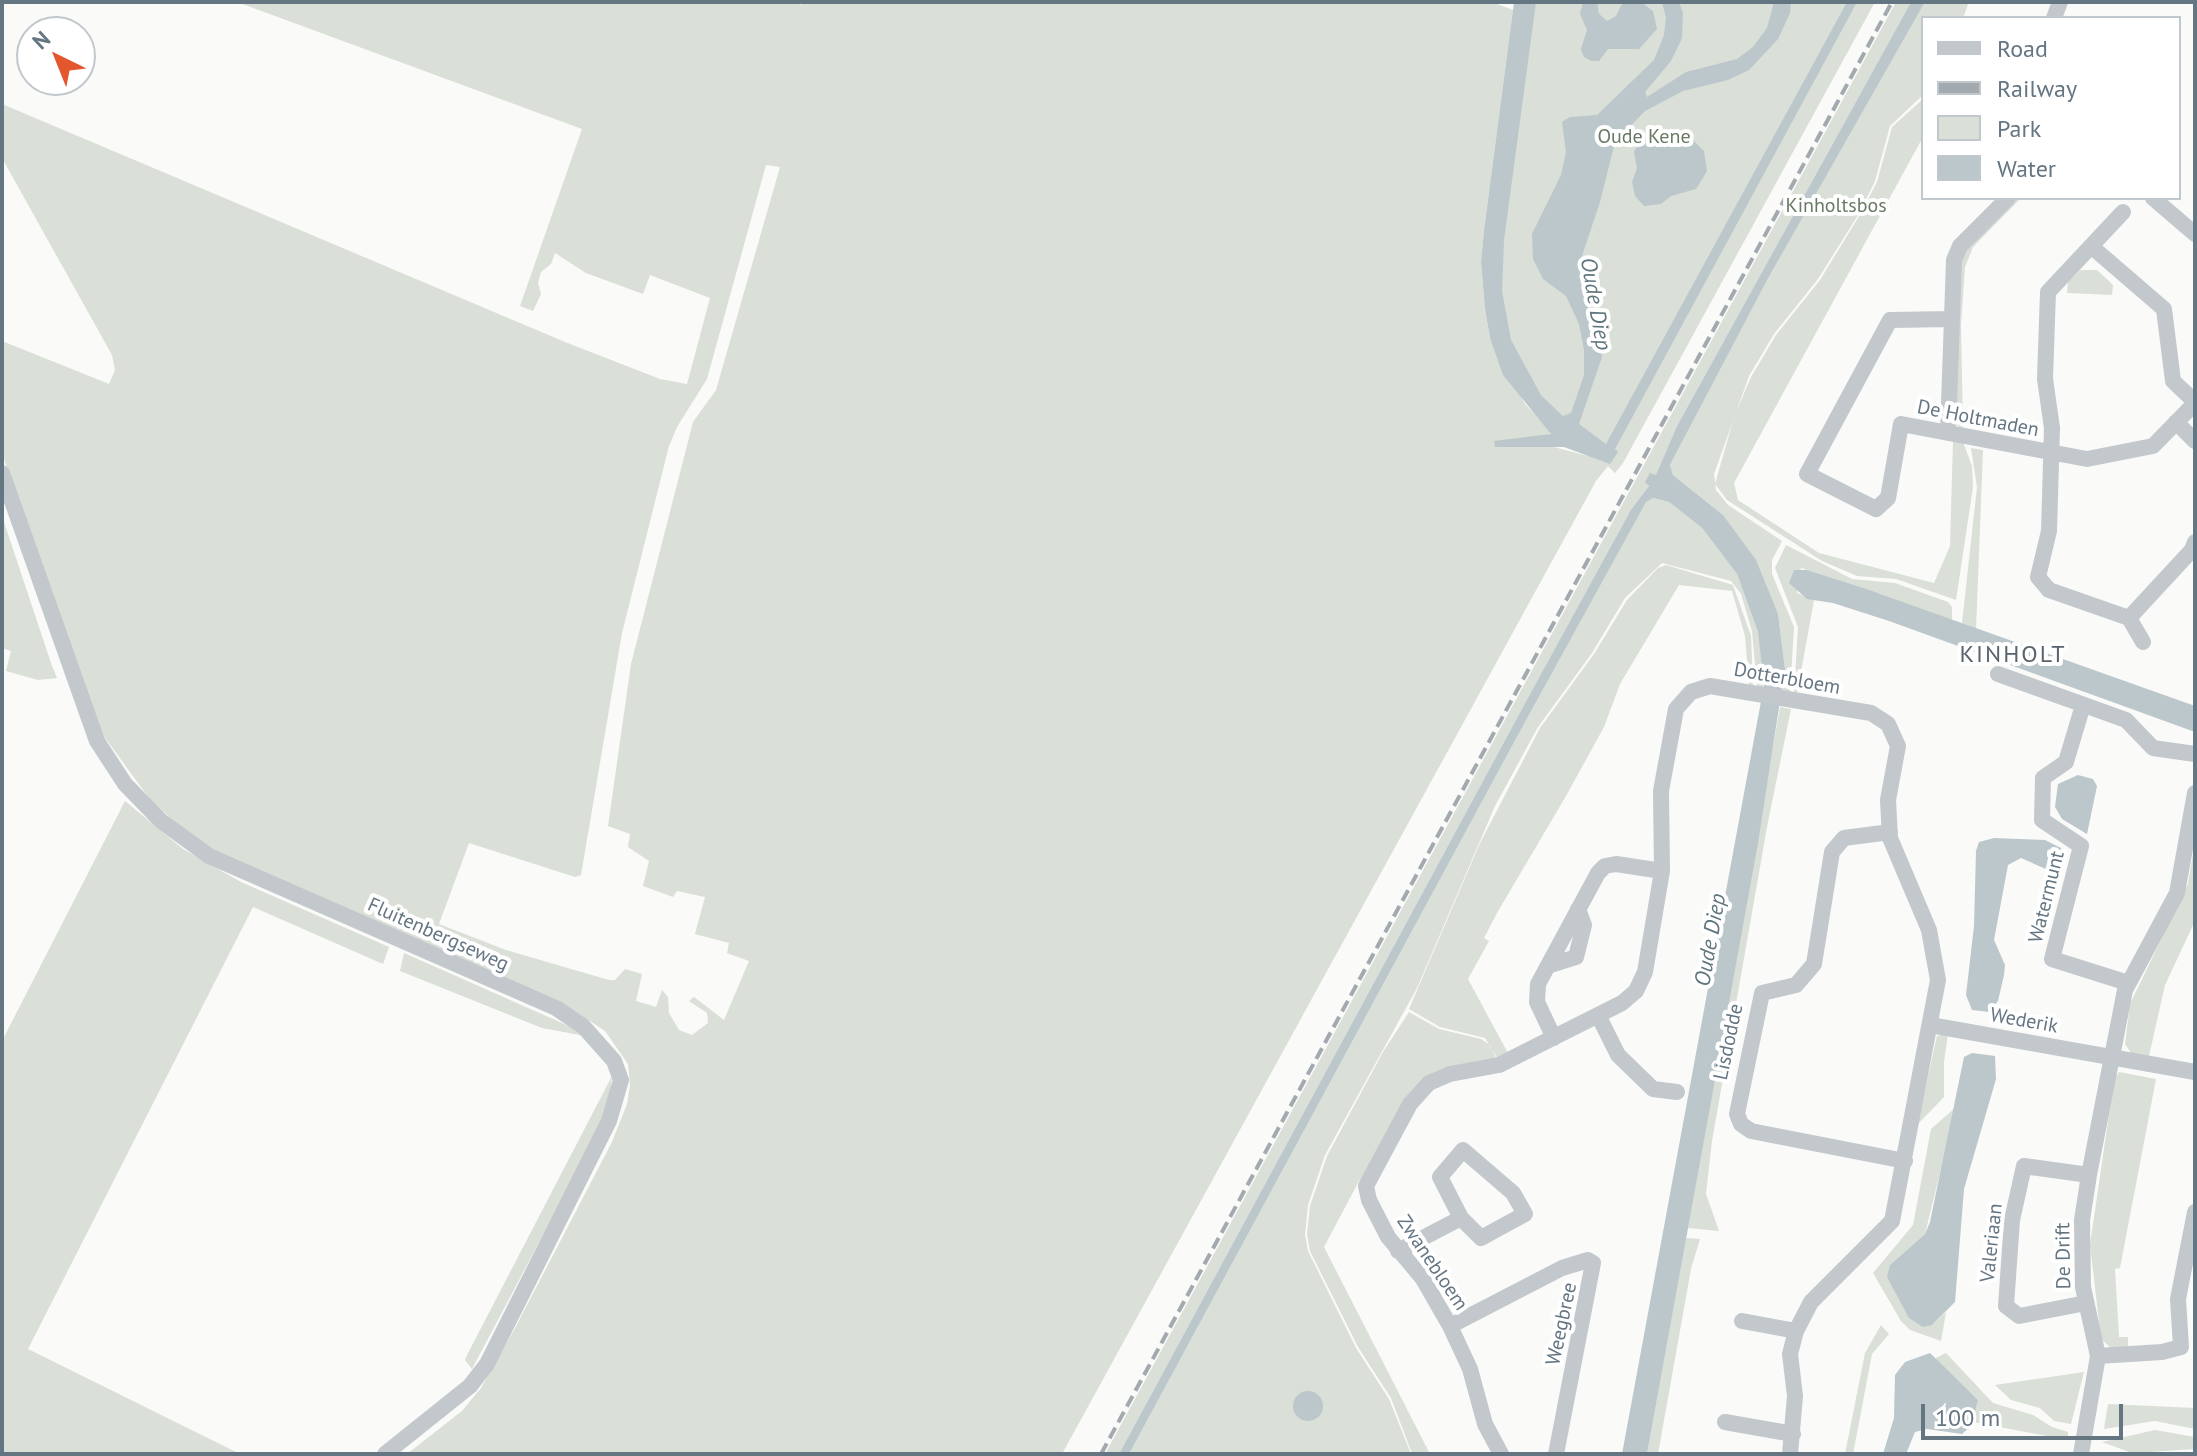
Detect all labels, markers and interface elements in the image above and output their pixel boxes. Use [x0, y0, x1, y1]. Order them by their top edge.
north arrow [16, 16, 96, 96]
legend [1921, 16, 2181, 200]
text: N [26, 25, 56, 55]
text: Road [1997, 33, 2048, 64]
text: Railway [1997, 73, 2077, 104]
text: Park [1997, 113, 2041, 144]
park label: Oude Kene [1597, 125, 1691, 149]
text: Water [1997, 153, 2056, 184]
park label: Kinholtsbos [1785, 194, 1887, 218]
water label: Oude Diep [1574, 256, 1616, 352]
street label: De Holtmaden [1915, 395, 2041, 443]
district label: KINHOLT [1959, 641, 2067, 669]
street label: Dotterbloem [1732, 658, 1842, 700]
street label: Watermunt [2024, 849, 2070, 945]
water label: Oude Diep [1690, 892, 1732, 988]
street label: Fluitenbergseweg [364, 893, 512, 977]
street label: Lisdodde [1709, 1002, 1749, 1082]
street label: Wederik [1988, 1003, 2060, 1039]
street label: Valeriaan [1976, 1202, 2008, 1284]
street label: Zwanebloem [1391, 1211, 1473, 1315]
street label: De Drift [2051, 1222, 2077, 1290]
street label: Weegbree [1542, 1280, 1582, 1368]
scale bar [1925, 1388, 2127, 1438]
text: 100 m [1935, 1402, 2000, 1433]

